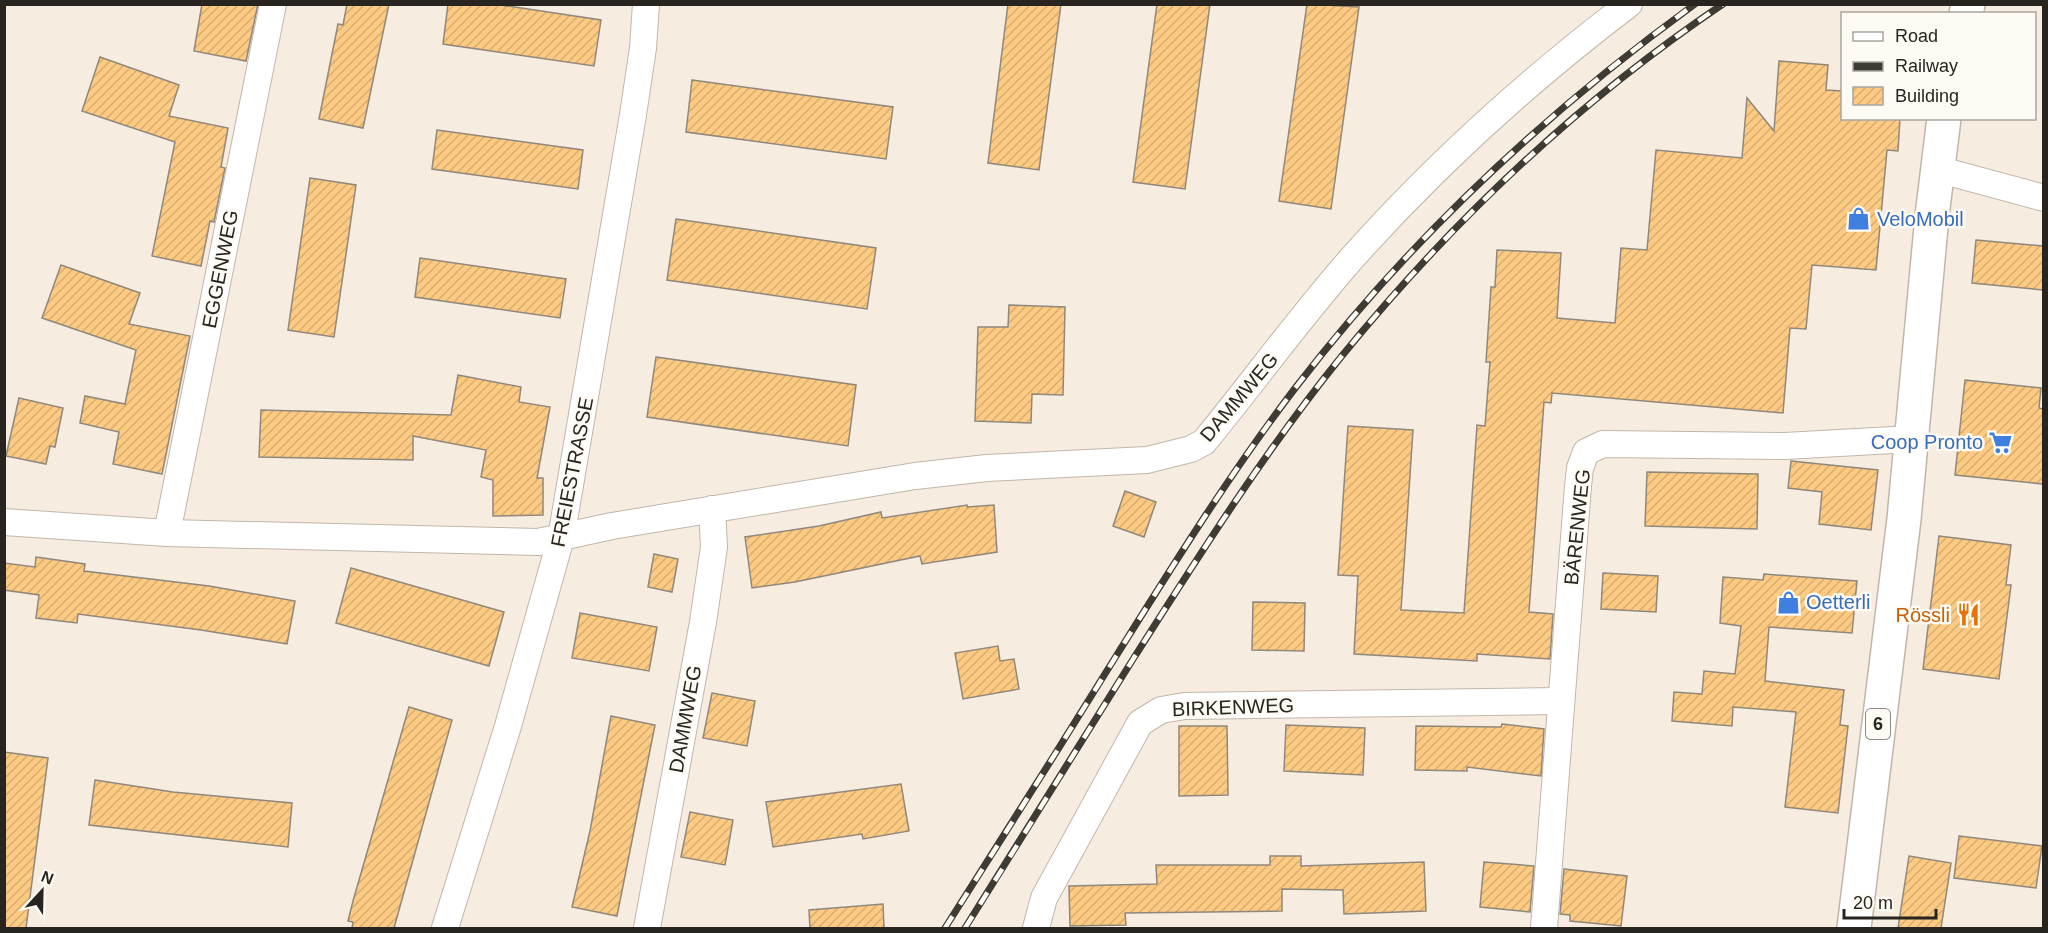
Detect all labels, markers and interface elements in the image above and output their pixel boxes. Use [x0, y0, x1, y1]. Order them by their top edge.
legend [1841, 12, 2036, 120]
text: Road [1895, 26, 1938, 46]
text: Railway [1895, 56, 1958, 76]
text: Building [1895, 86, 1959, 106]
shop icon: VeloMobil [1846, 206, 1872, 232]
street label: EGGENWEG [198, 208, 242, 330]
place label: VeloMobil [1877, 208, 1964, 230]
street label: DAMMWEG [1196, 348, 1282, 446]
street label: FREIESTRASSE [547, 395, 597, 549]
supermarket icon: Coop Pronto [1988, 429, 2014, 455]
place label: Coop Pronto [1871, 431, 1983, 453]
street label: BÄRENWEG [1560, 468, 1594, 586]
shop icon: Oetterli [1775, 589, 1801, 615]
place label: Oetterli [1806, 591, 1870, 613]
restaurant icon: Rössli [1955, 602, 1981, 628]
place label: Rössli [1896, 604, 1950, 626]
street label: DAMMWEG [665, 663, 705, 775]
street label: BIRKENWEG [1172, 694, 1294, 720]
road number: 6 [1866, 709, 1890, 739]
north arrow [12, 861, 72, 921]
text: N [39, 868, 56, 888]
scale bar [1844, 882, 1936, 920]
text: 20 m [1853, 893, 1893, 913]

